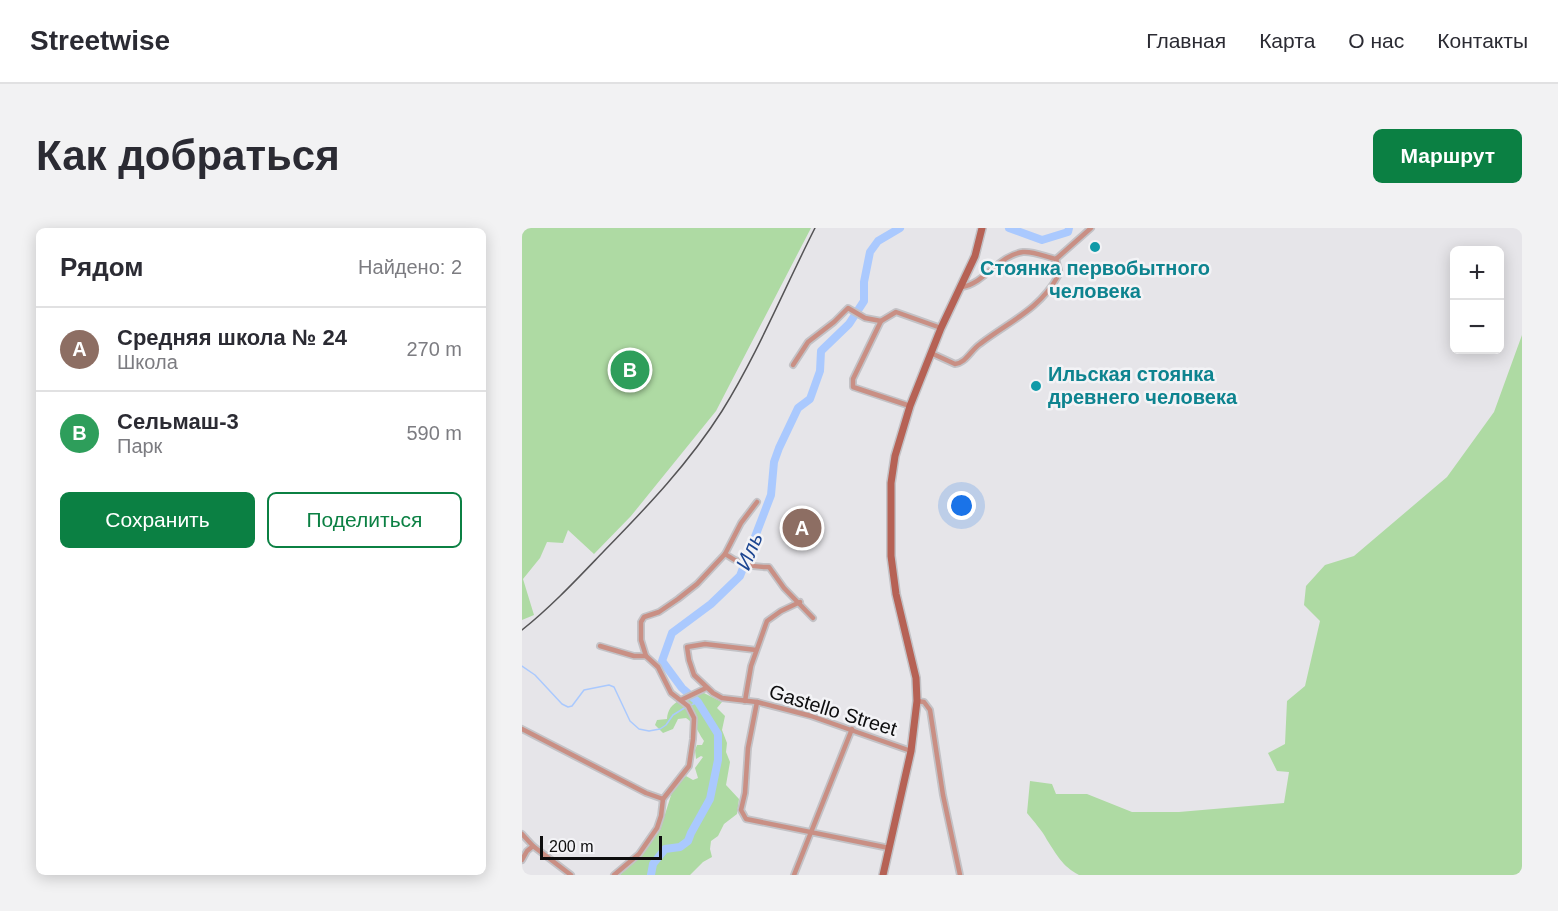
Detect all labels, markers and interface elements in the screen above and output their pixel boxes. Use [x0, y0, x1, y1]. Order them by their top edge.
text: Streetwise [30, 25, 170, 56]
text: Главная [1146, 29, 1226, 52]
text: Карта [1259, 29, 1315, 52]
text: О нас [1348, 29, 1404, 52]
text: Контакты [1437, 29, 1528, 52]
button: Маршрут [1373, 129, 1522, 183]
text: Как добраться [36, 132, 340, 179]
marker: Стоянка первобытного человека [1088, 240, 1102, 254]
map controls [1450, 246, 1504, 354]
button: + [1450, 246, 1504, 300]
text: Рядом [60, 252, 143, 282]
text: Найдено: 2 [358, 256, 462, 278]
place label: Стоянка первобытного человека [980, 257, 1210, 302]
button: − [1450, 300, 1504, 354]
text: Средняя школа № 24 [117, 325, 347, 350]
text: A [72, 338, 87, 360]
text: 270 m [406, 338, 462, 360]
pin: B [610, 348, 650, 392]
text: Школа [117, 351, 178, 373]
place label: Ильская стоянка древнего человека [1048, 363, 1238, 408]
marker: Ильская стоянка древнего человека [1029, 379, 1043, 393]
text: Сельмаш-3 [117, 409, 239, 434]
text: B [72, 422, 87, 444]
text: 590 m [406, 422, 462, 444]
text: Парк [117, 435, 162, 457]
your location [947, 491, 976, 520]
button: Сохранить [60, 492, 255, 548]
button: Поделиться [267, 492, 462, 548]
pin: A [782, 506, 822, 550]
water label: Иль [731, 529, 767, 573]
street label: Gastello Street [767, 680, 900, 740]
scale bar [540, 833, 662, 860]
text: 200 m [549, 838, 593, 855]

